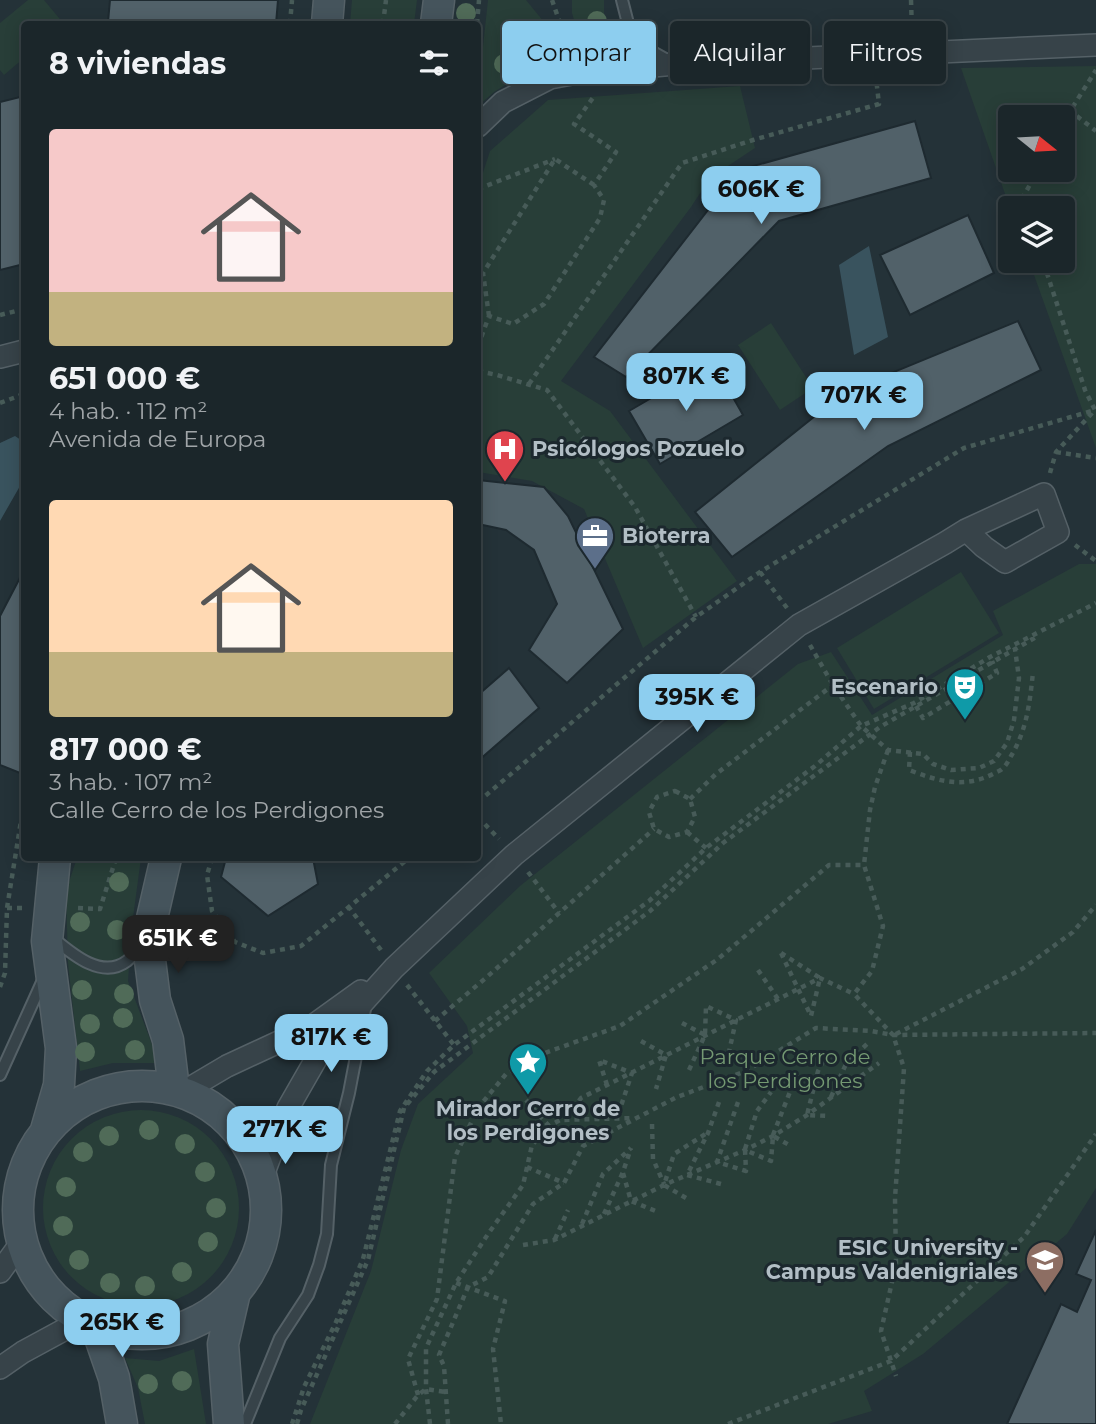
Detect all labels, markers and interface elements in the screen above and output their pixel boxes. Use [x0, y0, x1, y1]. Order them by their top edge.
chip: Comprar [502, 21, 656, 84]
chip: Alquilar [670, 21, 810, 84]
chip: Filtros [824, 21, 946, 84]
icon: filters [415, 44, 453, 82]
text: 8 viviendas [49, 45, 226, 82]
north arrow [998, 105, 1074, 182]
map controls [998, 105, 1075, 273]
pin: 606K € [704, 166, 818, 226]
icon: home [188, 174, 314, 300]
text: 606K € [717, 175, 805, 203]
button: layers [998, 196, 1075, 273]
pin: 807K € [629, 354, 743, 413]
text: 651 000 € [49, 360, 200, 397]
text: 807K € [642, 362, 730, 390]
pin: 707K € [807, 372, 921, 432]
text: 707K € [821, 381, 907, 409]
text: 4 hab. · 112 m² [49, 397, 207, 425]
text: Avenida de Europa [49, 425, 266, 453]
hospital icon: Psicólogos Pozuelo [484, 428, 526, 483]
place label: Psicólogos Pozuelo [532, 436, 745, 461]
office icon: Bioterra [574, 515, 616, 570]
place label: Bioterra [622, 523, 710, 548]
icon: home [188, 545, 314, 671]
theatre icon: Escenario [944, 666, 986, 721]
pin: 395K € [640, 674, 754, 734]
place label: Escenario [831, 674, 938, 699]
text: 395K € [655, 683, 739, 711]
text: 817 000 € [49, 731, 202, 768]
text: 3 hab. · 107 m² [49, 768, 212, 796]
text: Calle Cerro de los Perdigones [49, 796, 384, 824]
pin: 651K € [121, 916, 235, 975]
text: 651K € [138, 924, 218, 952]
pin: 817K € [274, 1014, 388, 1074]
text: 817K € [291, 1023, 371, 1051]
place icon: Mirador Cerro de los Perdigones [507, 1041, 549, 1096]
park label: Parque Cerro de los Perdigones [700, 1044, 870, 1093]
place label: Mirador Cerro de los Perdigones [436, 1096, 620, 1145]
pin: 277K € [228, 1106, 342, 1166]
text: 277K € [243, 1115, 327, 1143]
place label: ESIC University - Campus Valdenigriales [766, 1235, 1018, 1284]
school or university icon: ESIC University - Campus Valdenigriales [1024, 1239, 1066, 1294]
pin: 265K € [65, 1300, 179, 1359]
text: 265K € [80, 1308, 164, 1336]

